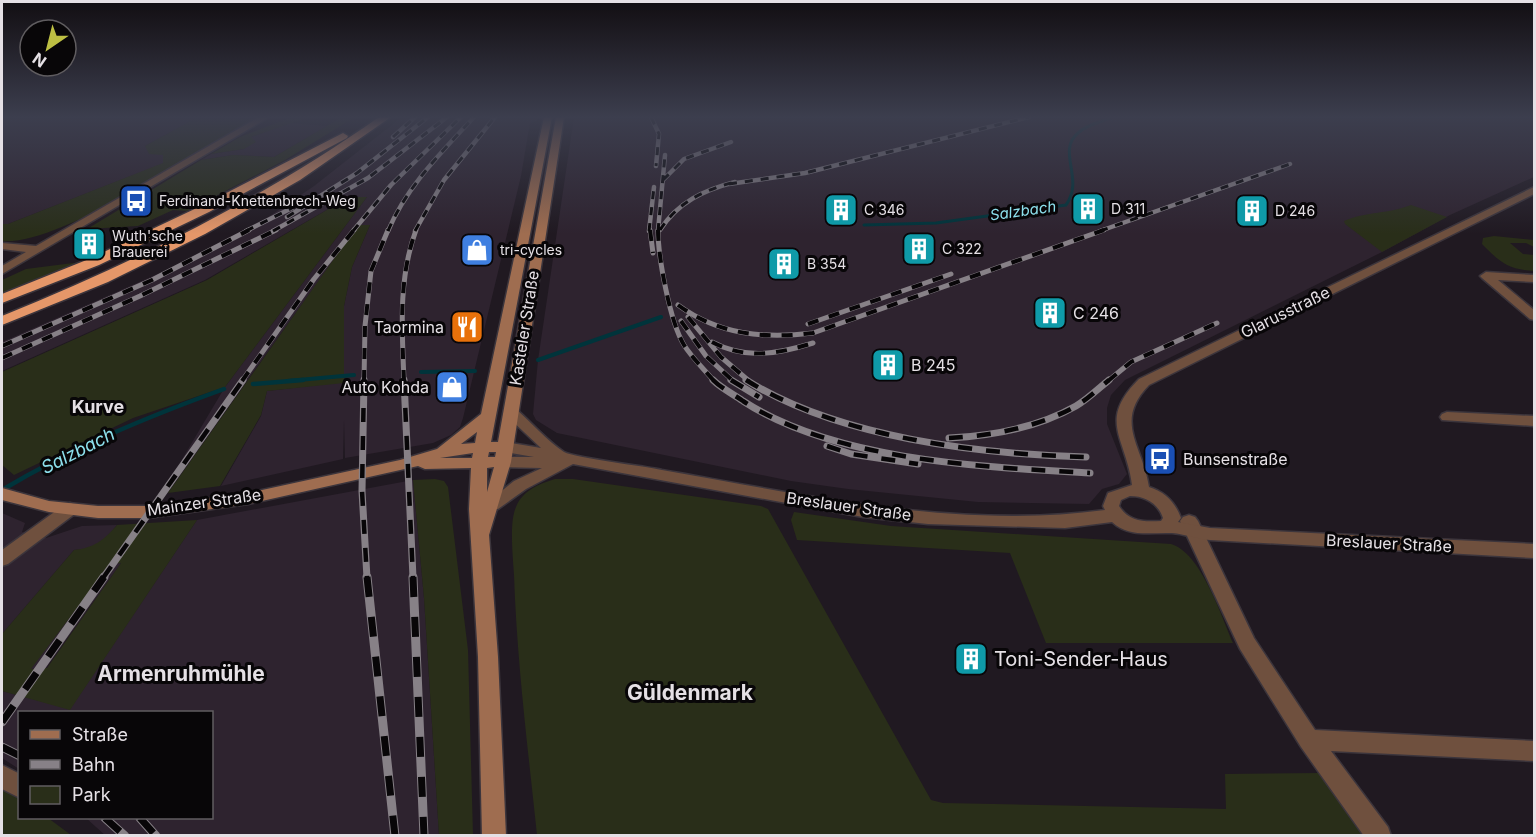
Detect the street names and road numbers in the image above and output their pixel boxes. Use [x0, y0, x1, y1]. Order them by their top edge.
street label: Kasteler Straße [505, 269, 543, 387]
street label: Glarusstraße [1237, 282, 1333, 342]
street label: Mainzer Straße [146, 484, 262, 520]
street label: Breslauer Straße [785, 487, 913, 525]
street label: Breslauer Straße [1326, 530, 1452, 556]

